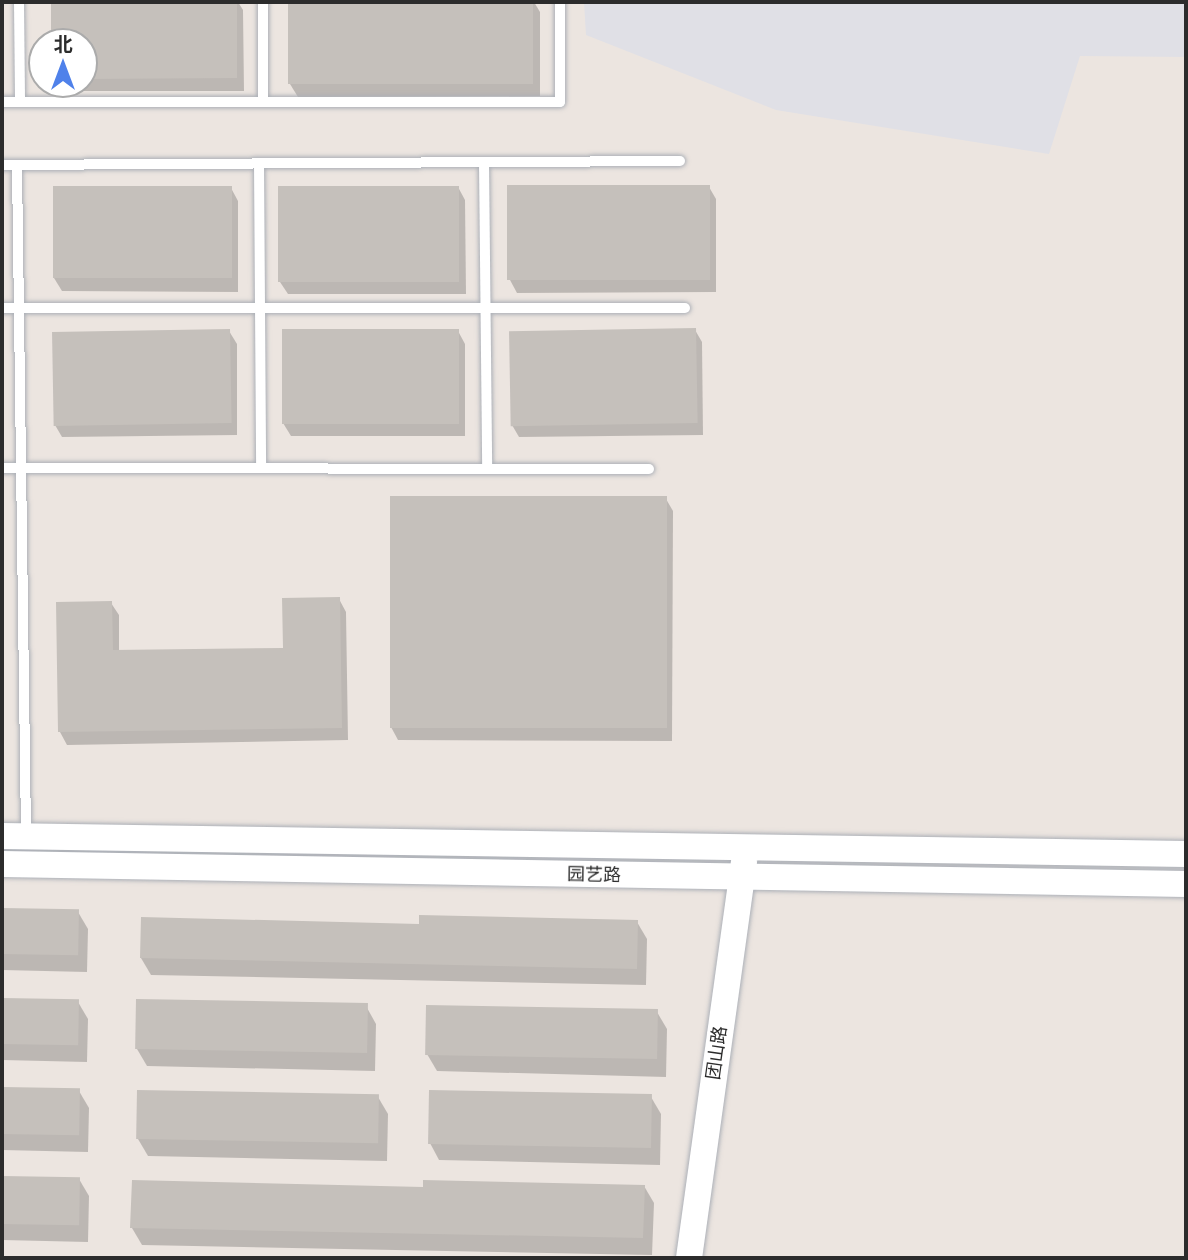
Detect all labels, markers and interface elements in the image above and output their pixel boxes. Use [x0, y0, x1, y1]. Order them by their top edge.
north arrow [28, 28, 98, 98]
text: 北 [53, 31, 73, 57]
street label: 园艺路 [567, 864, 621, 886]
street label: 团山路 [703, 1025, 731, 1081]

